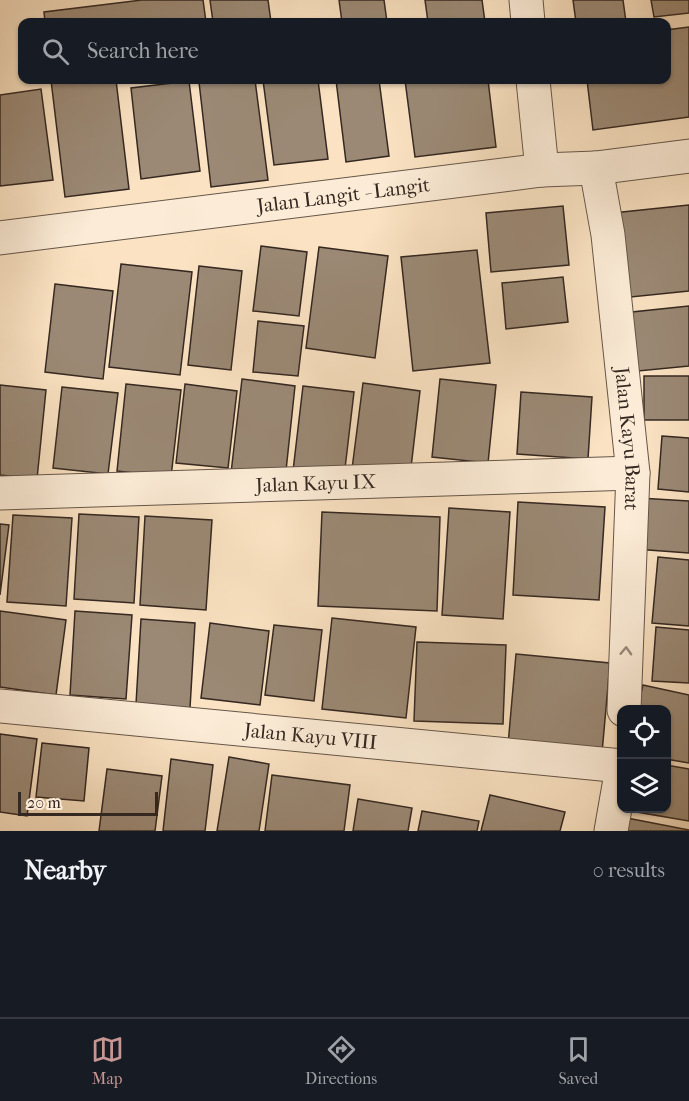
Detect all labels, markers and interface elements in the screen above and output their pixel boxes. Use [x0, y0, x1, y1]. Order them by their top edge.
search box [18, 18, 671, 84]
icon: search [39, 35, 72, 68]
text: Search here [87, 38, 199, 64]
street label: Jalan Langit - Langit [253, 173, 431, 218]
street label: Jalan Kayu Barat [610, 364, 644, 511]
street label: Jalan Kayu IX [253, 470, 377, 497]
one-way arrow [620, 647, 633, 656]
map controls [617, 705, 671, 813]
button: locate [617, 705, 671, 759]
street label: Jalan Kayu VIII [241, 718, 378, 754]
button: layers [617, 759, 671, 813]
scale bar [18, 789, 158, 816]
text: 20 m [27, 793, 61, 812]
text: Nearby [24, 855, 106, 886]
text: 0 results [593, 859, 665, 882]
tab: Map [91, 1033, 124, 1088]
tab: Directions [305, 1033, 377, 1088]
tab: Saved [559, 1033, 598, 1088]

